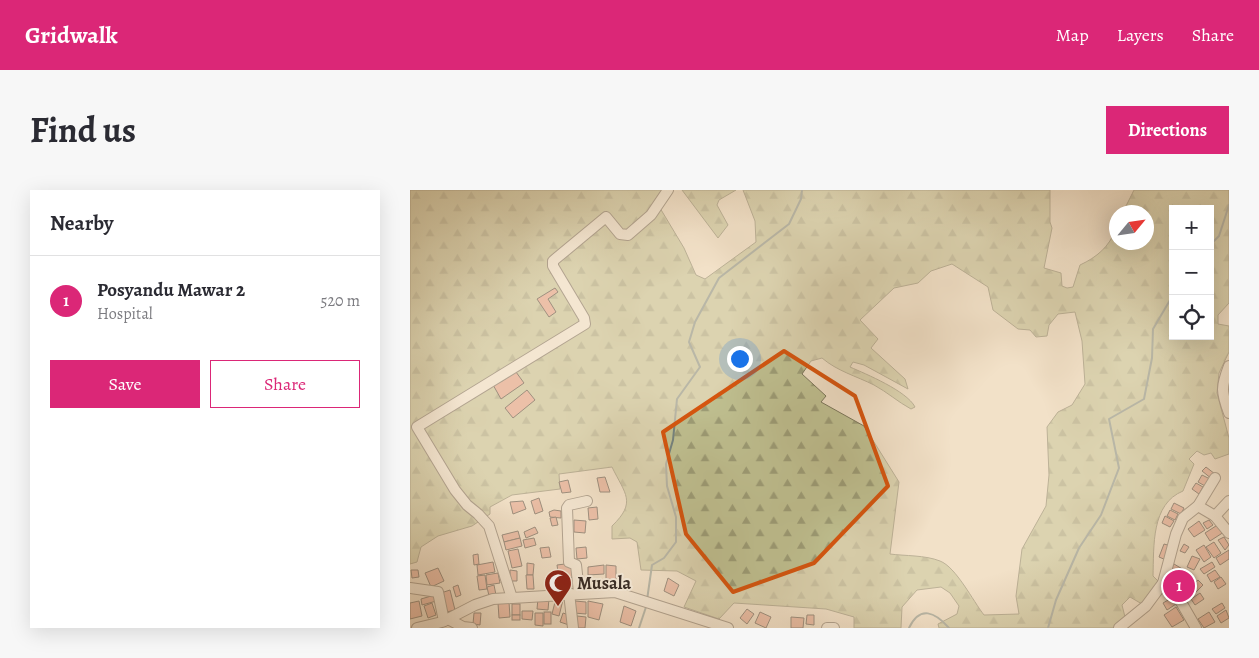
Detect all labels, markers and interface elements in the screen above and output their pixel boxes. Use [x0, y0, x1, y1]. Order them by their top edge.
text: Gridwalk [25, 19, 118, 51]
text: Map [1056, 23, 1089, 47]
text: Layers [1117, 23, 1164, 47]
text: Share [1192, 23, 1234, 47]
text: Find us [30, 106, 136, 154]
button: Directions [1106, 106, 1229, 154]
north arrow [1109, 205, 1154, 250]
map controls [1169, 205, 1214, 340]
button: + [1169, 205, 1214, 250]
text: Nearby [50, 209, 113, 237]
button: − [1169, 250, 1214, 295]
text: Posyandu Mawar 2 [97, 277, 245, 303]
text: 1 [63, 290, 69, 312]
text: 520 m [321, 290, 360, 312]
button: locate [1169, 295, 1214, 340]
text: Hospital [97, 303, 153, 325]
your location [727, 346, 753, 372]
button: Save [50, 360, 200, 408]
button: Share [210, 360, 360, 408]
pin: 1 [1163, 567, 1195, 605]
mosque icon: Musala [543, 568, 573, 607]
place label: Musala [577, 571, 631, 595]

